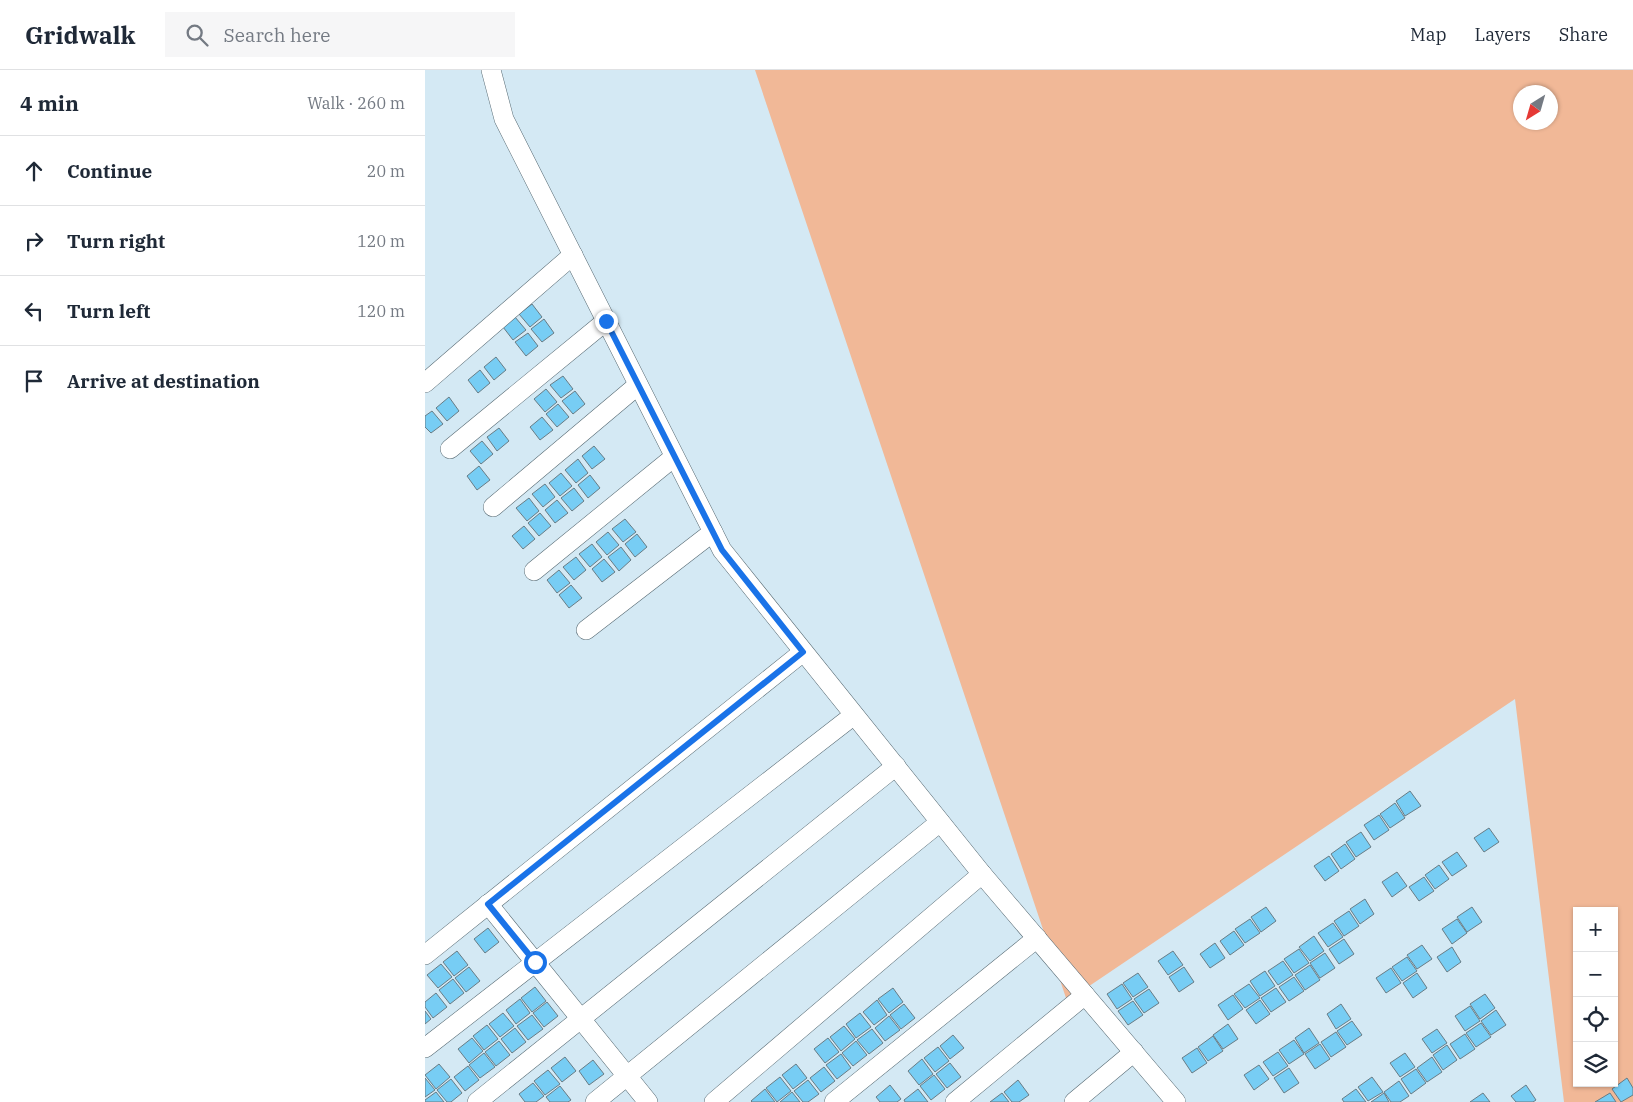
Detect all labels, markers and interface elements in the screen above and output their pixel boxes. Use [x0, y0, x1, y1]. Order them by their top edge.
search box [165, 12, 515, 57]
text: Gridwalk [25, 19, 135, 51]
icon: search [183, 21, 211, 49]
text: Search here [223, 23, 331, 47]
text: Map [1410, 23, 1447, 46]
text: Layers [1475, 23, 1531, 46]
text: Share [1559, 23, 1608, 46]
north arrow [1513, 85, 1558, 130]
text: 4 min [20, 89, 79, 117]
text: Walk · 260 m [307, 93, 405, 113]
icon: ahead [20, 157, 48, 185]
text: Continue [67, 159, 152, 183]
text: 20 m [367, 161, 405, 181]
icon: right [20, 227, 48, 255]
text: Turn right [67, 229, 165, 253]
text: 120 m [357, 231, 405, 251]
icon: left [20, 297, 48, 325]
text: Turn left [67, 299, 150, 323]
text: 120 m [357, 301, 405, 321]
route end [595, 310, 618, 333]
icon: arrive [20, 367, 48, 395]
text: Arrive at destination [67, 369, 260, 393]
map controls [1573, 907, 1618, 1087]
button: + [1573, 907, 1618, 952]
route start [524, 951, 547, 974]
button: − [1573, 952, 1618, 997]
button: locate [1573, 997, 1618, 1042]
button: layers [1573, 1042, 1618, 1087]

